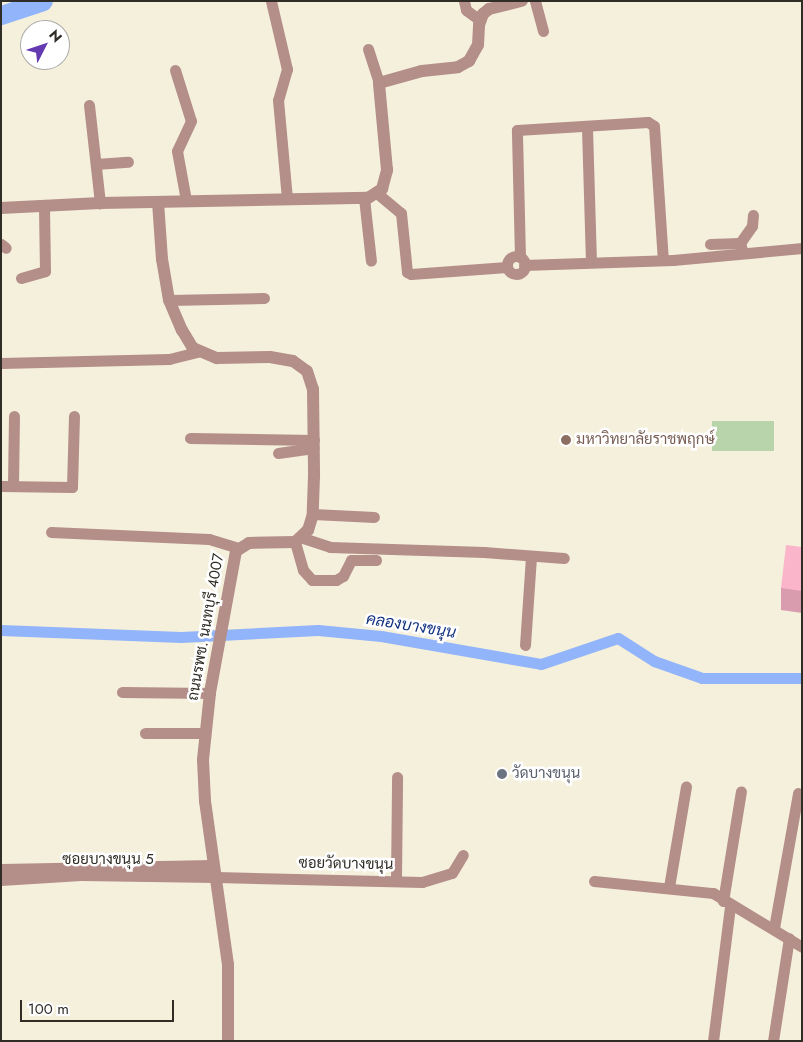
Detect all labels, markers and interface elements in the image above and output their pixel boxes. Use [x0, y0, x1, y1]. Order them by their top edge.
north arrow [20, 20, 70, 70]
text: N [44, 25, 67, 47]
place label: มหาวิทยาลัยราชพฤกษ์ [576, 431, 715, 449]
marker: มหาวิทยาลัยราชพฤกษ์ [560, 434, 572, 446]
street label: ถนนรพช. นนทบุรี 4007 [184, 552, 228, 702]
water label: คลองบางขนุน [365, 609, 457, 643]
place label: วัดบางขนุน [512, 765, 580, 783]
marker: วัดบางขนุน [496, 768, 508, 780]
street label: ซอยบางขนุน 5 [62, 851, 154, 869]
street label: ซอยวัดบางขนุน [298, 854, 394, 874]
scale bar [22, 990, 176, 1022]
text: 100 m [28, 998, 69, 1020]

